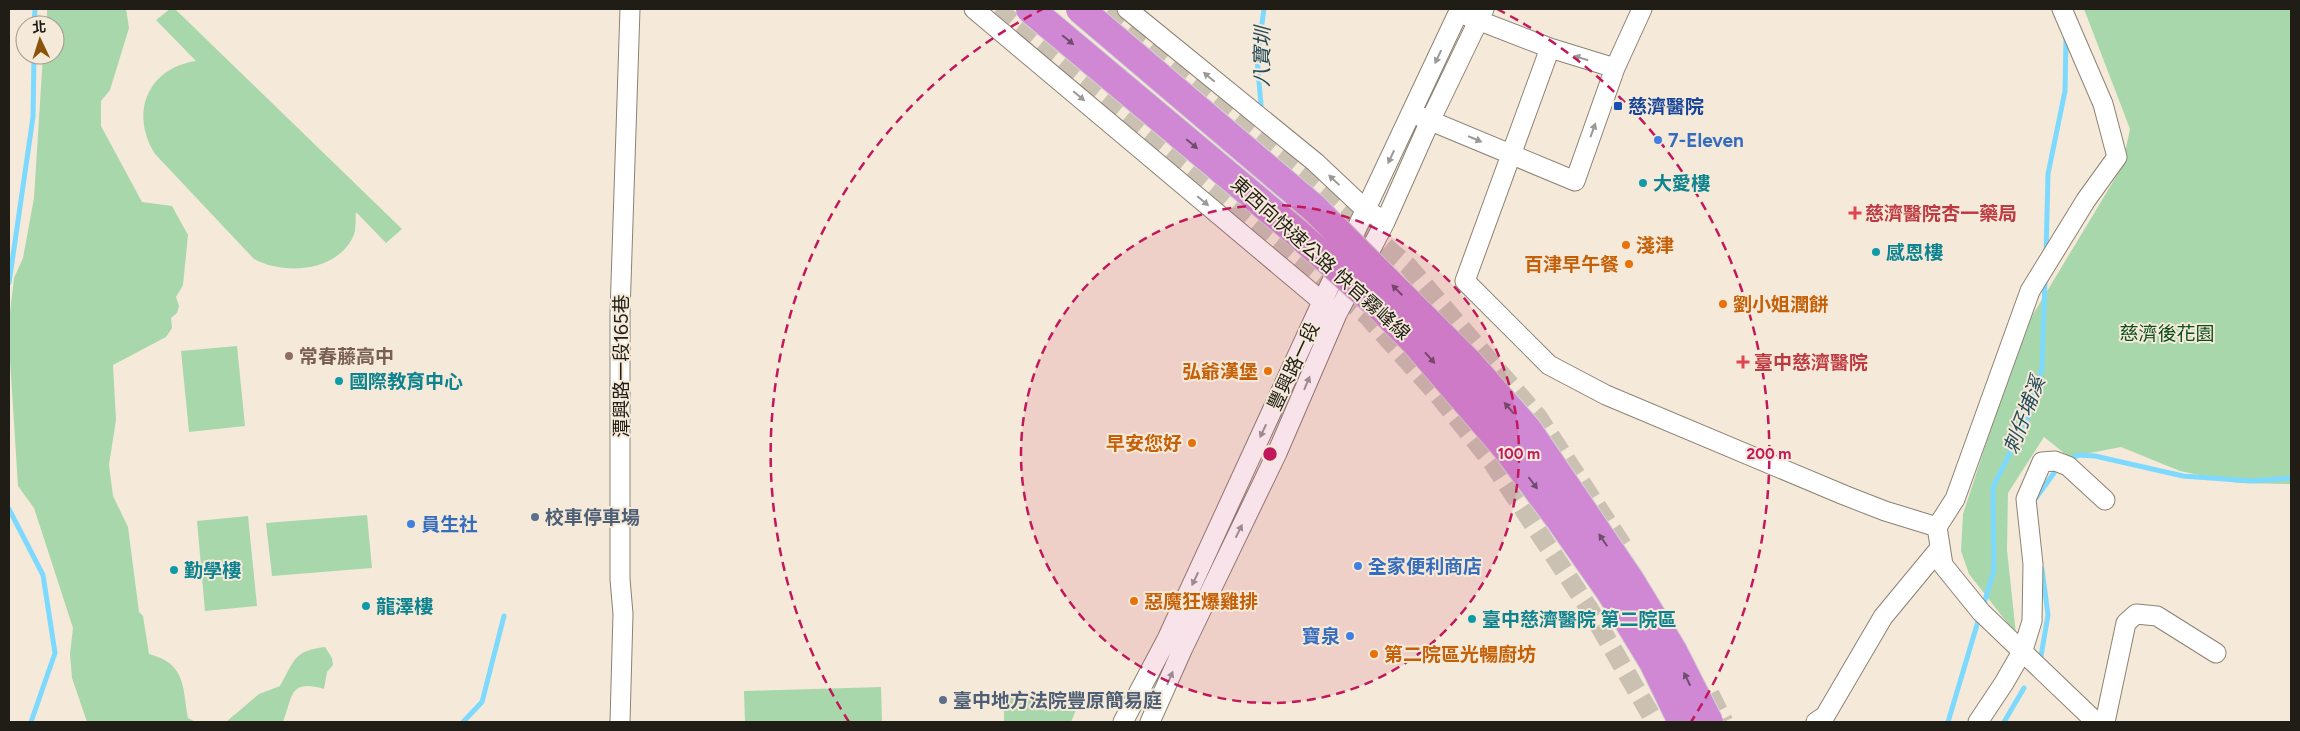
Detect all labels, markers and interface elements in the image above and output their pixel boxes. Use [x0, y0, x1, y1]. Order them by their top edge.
north arrow [15, 15, 65, 65]
text: 北 [32, 19, 47, 36]
water label: 八寶圳 [1249, 24, 1275, 87]
one-way arrow [1061, 34, 1074, 45]
one-way arrow [1434, 50, 1442, 64]
one-way arrow [1573, 53, 1588, 61]
one-way arrow [1203, 71, 1216, 82]
one-way arrow [1072, 90, 1085, 101]
place label: 慈濟醫院 [1628, 95, 1704, 118]
marker: 慈濟醫院 [1612, 100, 1624, 112]
one-way arrow [1590, 122, 1597, 137]
place label: 7-Eleven [1668, 129, 1744, 152]
marker: 7-Eleven [1652, 134, 1664, 146]
one-way arrow [1468, 136, 1482, 144]
one-way arrow [1185, 139, 1198, 150]
one-way arrow [1387, 150, 1395, 164]
street label: 東西向快速公路 快官霧峰線 [1227, 172, 1415, 345]
place label: 大愛樓 [1653, 172, 1710, 195]
one-way arrow [1329, 174, 1341, 186]
marker: 大愛樓 [1637, 177, 1649, 189]
one-way arrow [1197, 195, 1210, 206]
place label: 慈濟醫院杏一藥局 [1865, 202, 2017, 225]
marker: 慈濟醫院杏一藥局 [1849, 207, 1861, 219]
place label: 淺津 [1636, 234, 1674, 257]
marker: 淺津 [1620, 239, 1632, 251]
place label: 感恩樓 [1886, 241, 1943, 264]
marker: 感恩樓 [1870, 246, 1882, 258]
place label: 百津早午餐 [1524, 253, 1619, 276]
marker: 百津早午餐 [1623, 258, 1635, 270]
one-way arrow [1391, 284, 1403, 296]
place label: 劉小姐潤餅 [1733, 293, 1828, 316]
street label: 潭興路一段165巷 [610, 294, 633, 438]
marker: 劉小姐潤餅 [1717, 298, 1729, 310]
street label: 豐興路一段 [1263, 318, 1324, 414]
park label: 慈濟後花園 [2119, 322, 2215, 345]
place label: 常春藤高中 [299, 345, 394, 368]
marker: 常春藤高中 [283, 350, 295, 362]
place label: 臺中慈濟醫院 [1754, 351, 1868, 374]
one-way arrow [1424, 352, 1436, 364]
marker: 臺中慈濟醫院 [1736, 355, 1750, 369]
place label: 弘爺漢堡 [1182, 360, 1258, 383]
marker: 弘爺漢堡 [1262, 365, 1274, 377]
place label: 國際教育中心 [349, 370, 463, 393]
water label: 刺仔埔溪 [1998, 371, 2051, 457]
marker: 國際教育中心 [333, 375, 345, 387]
one-way arrow [1303, 376, 1311, 390]
one-way arrow [1503, 401, 1514, 414]
one-way arrow [1259, 424, 1267, 438]
place label: 早安您好 [1106, 432, 1182, 455]
marker: 早安您好 [1186, 437, 1198, 449]
centre of rings [1261, 445, 1279, 463]
text: 100 m [1498, 445, 1540, 463]
text: 200 m [1747, 445, 1791, 463]
one-way arrow [1528, 476, 1538, 490]
place label: 校車停車場 [545, 506, 640, 529]
marker: 校車停車場 [529, 511, 541, 523]
place label: 員生社 [421, 513, 478, 536]
marker: 員生社 [405, 518, 417, 530]
one-way arrow [1235, 524, 1243, 538]
one-way arrow [1598, 533, 1608, 547]
place label: 全家便利商店 [1368, 555, 1482, 578]
place label: 勤學樓 [184, 559, 241, 582]
marker: 全家便利商店 [1352, 560, 1364, 572]
marker: 勤學樓 [168, 564, 180, 576]
one-way arrow [1191, 572, 1199, 586]
place label: 惡魔狂爆雞排 [1144, 590, 1258, 613]
place label: 龍澤樓 [376, 595, 433, 618]
marker: 惡魔狂爆雞排 [1128, 595, 1140, 607]
marker: 龍澤樓 [360, 600, 372, 612]
place label: 臺中慈濟醫院 第二院區 [1482, 608, 1677, 631]
marker: 臺中慈濟醫院 第二院區 [1466, 613, 1478, 625]
place label: 寶泉 [1302, 625, 1340, 648]
marker: 寶泉 [1344, 630, 1356, 642]
place label: 第二院區光暢廚坊 [1384, 643, 1536, 666]
marker: 第二院區光暢廚坊 [1368, 648, 1380, 660]
one-way arrow [1166, 671, 1174, 685]
one-way arrow [1683, 671, 1692, 686]
place label: 臺中地方法院豐原簡易庭 [953, 689, 1162, 712]
marker: 臺中地方法院豐原簡易庭 [937, 694, 949, 706]

